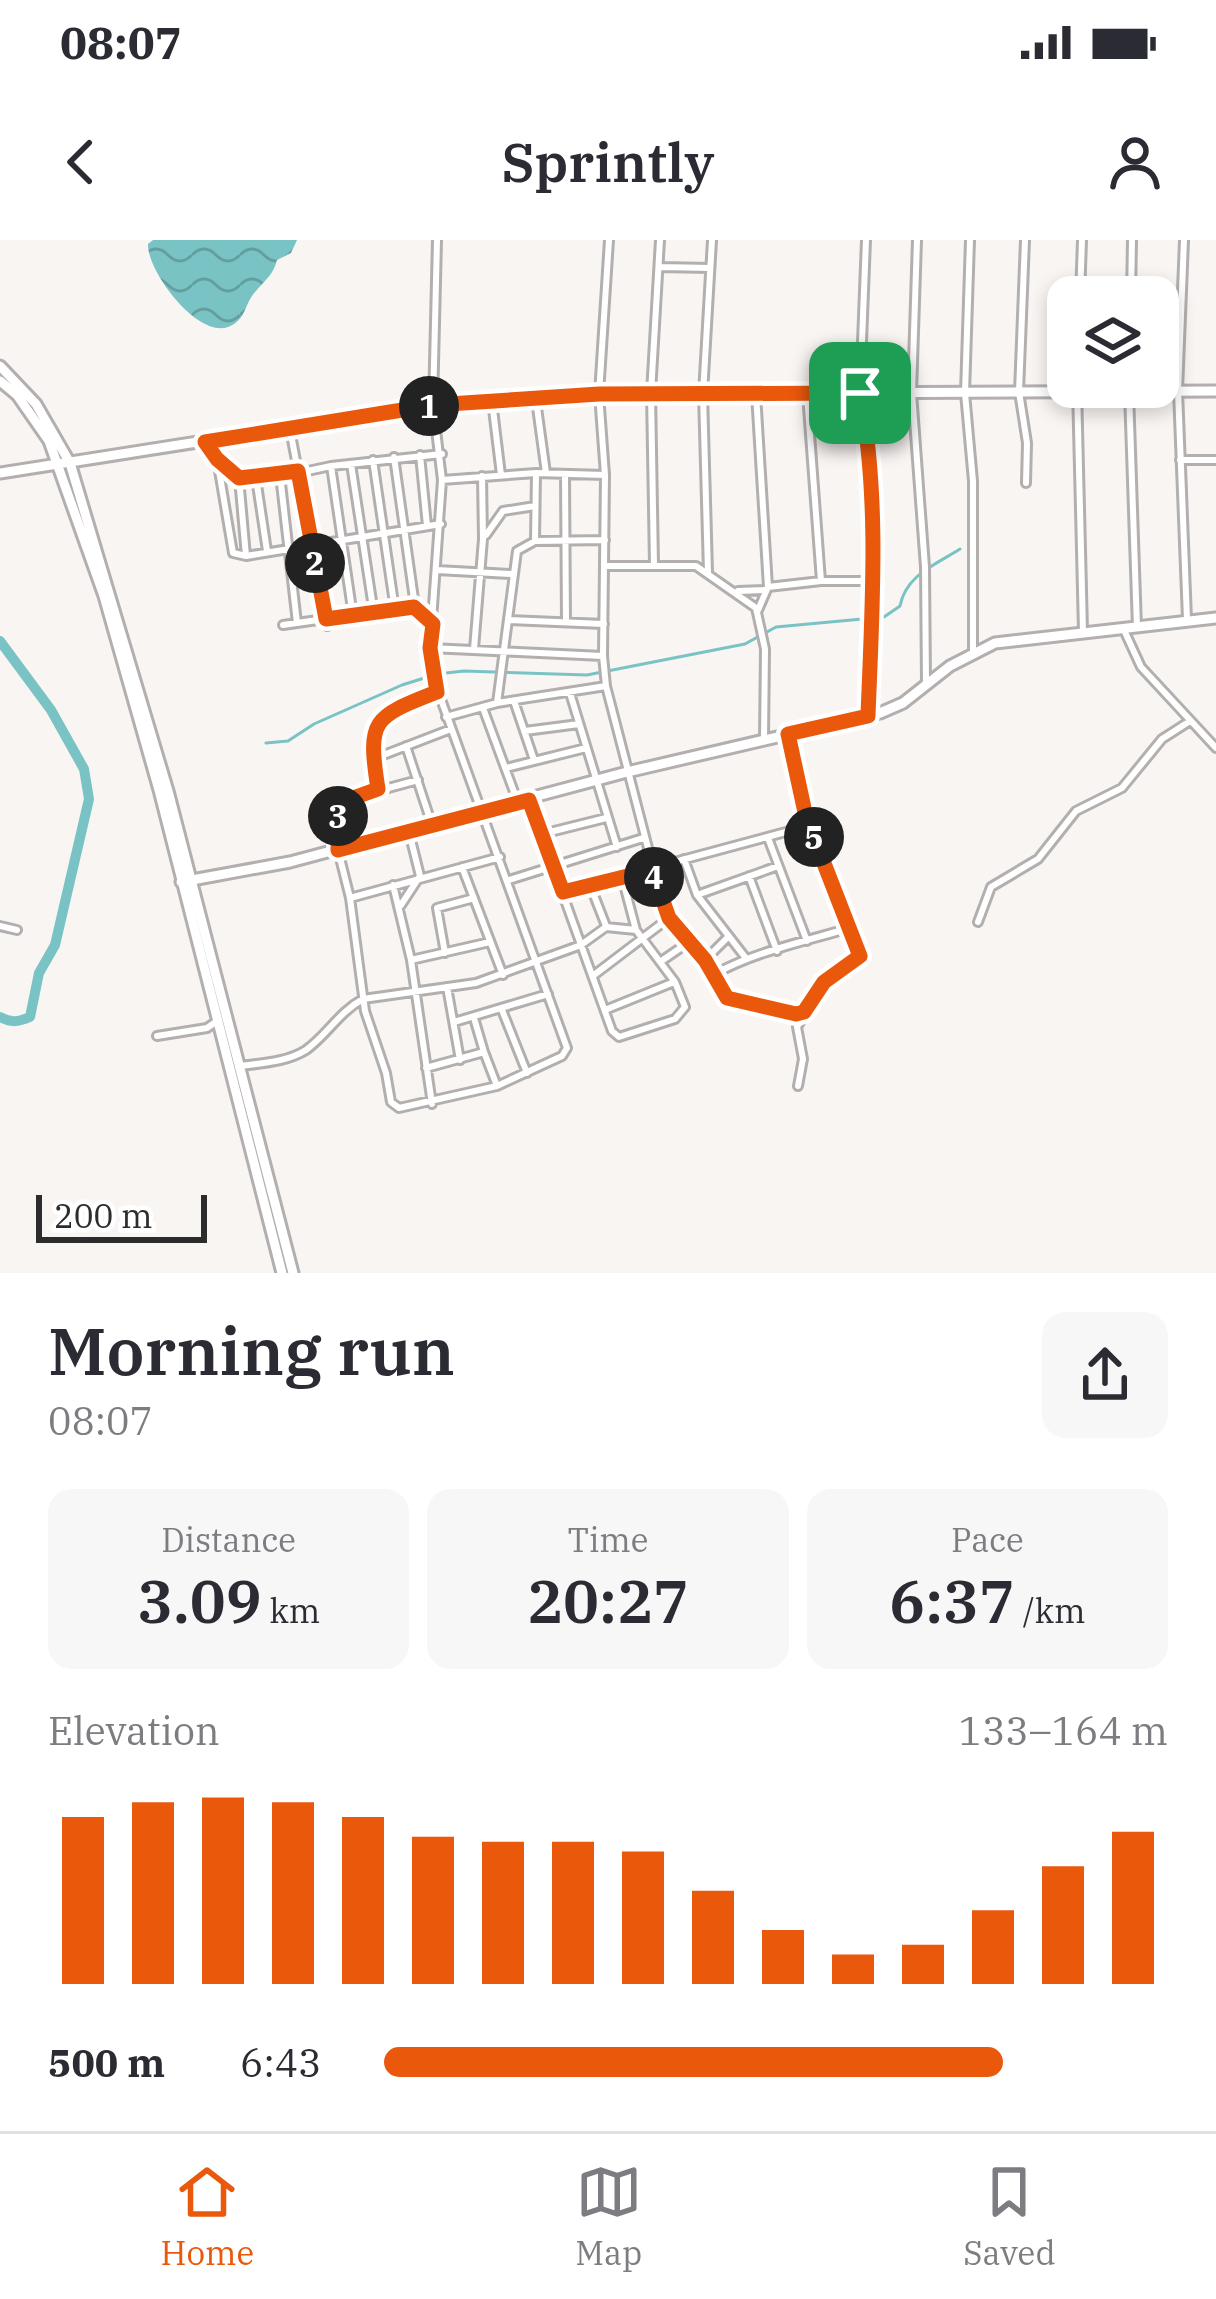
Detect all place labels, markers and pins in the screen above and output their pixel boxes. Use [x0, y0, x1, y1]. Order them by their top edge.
pin [809, 342, 911, 444]
pin: 1 [399, 376, 459, 436]
pin: 2 [285, 533, 345, 593]
pin: 3 [308, 786, 368, 846]
pin: 5 [784, 807, 844, 867]
pin: 4 [624, 847, 684, 907]

